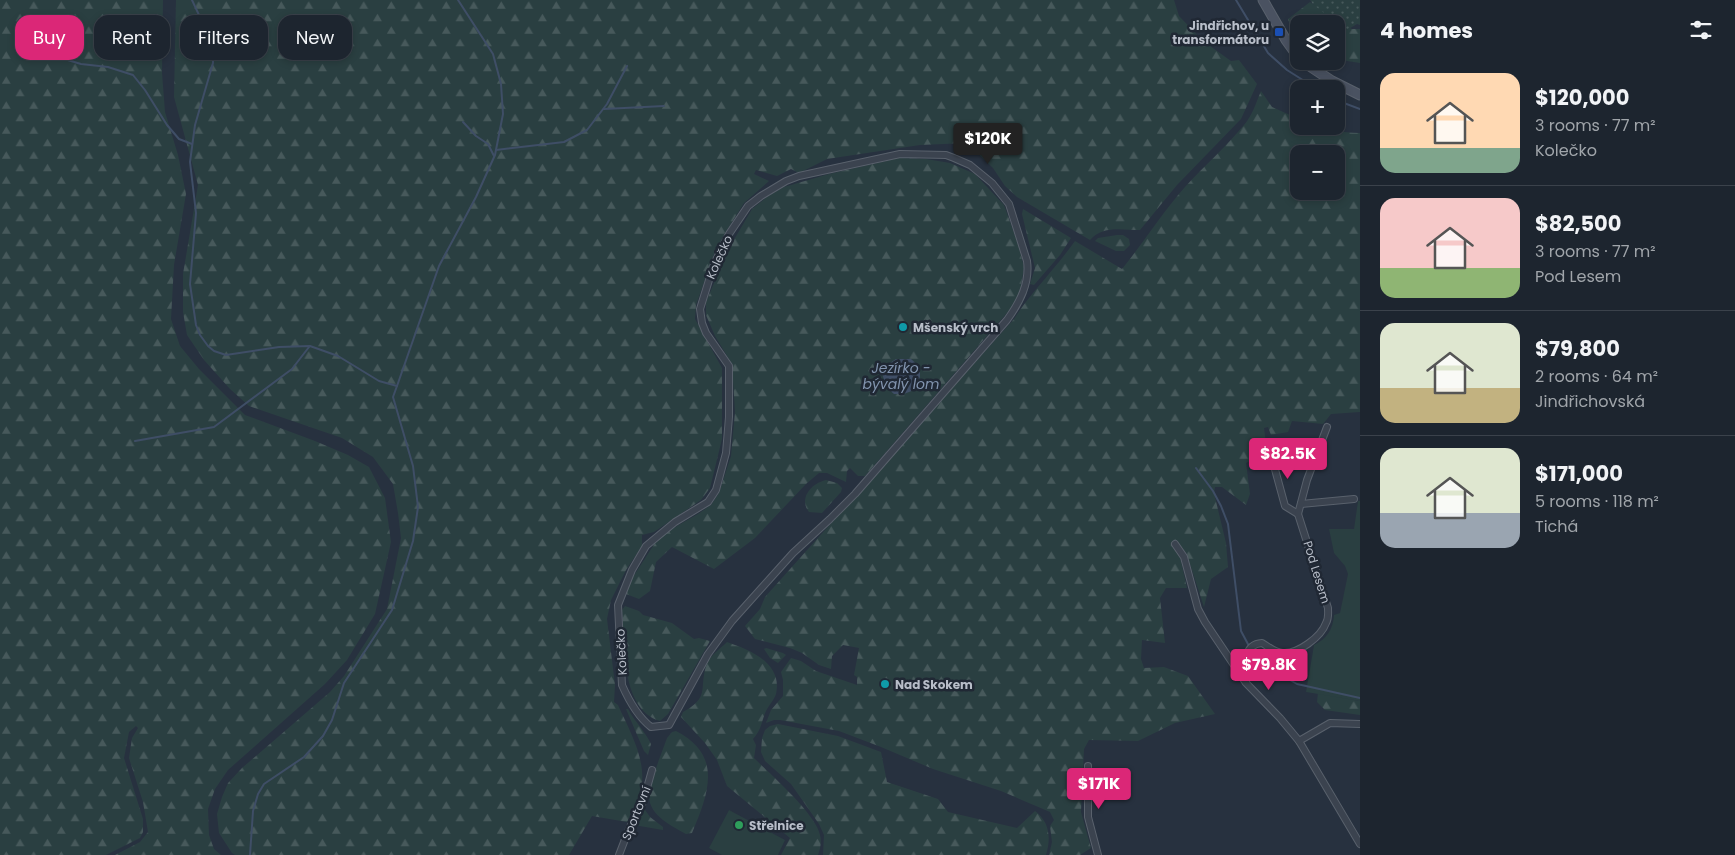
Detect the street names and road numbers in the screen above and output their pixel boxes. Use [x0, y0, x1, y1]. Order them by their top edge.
street label: Kolečko [702, 232, 736, 282]
street label: Pod Lesem [1299, 539, 1335, 605]
street label: Kolečko [611, 628, 631, 676]
street label: Sportovní [617, 783, 655, 842]

